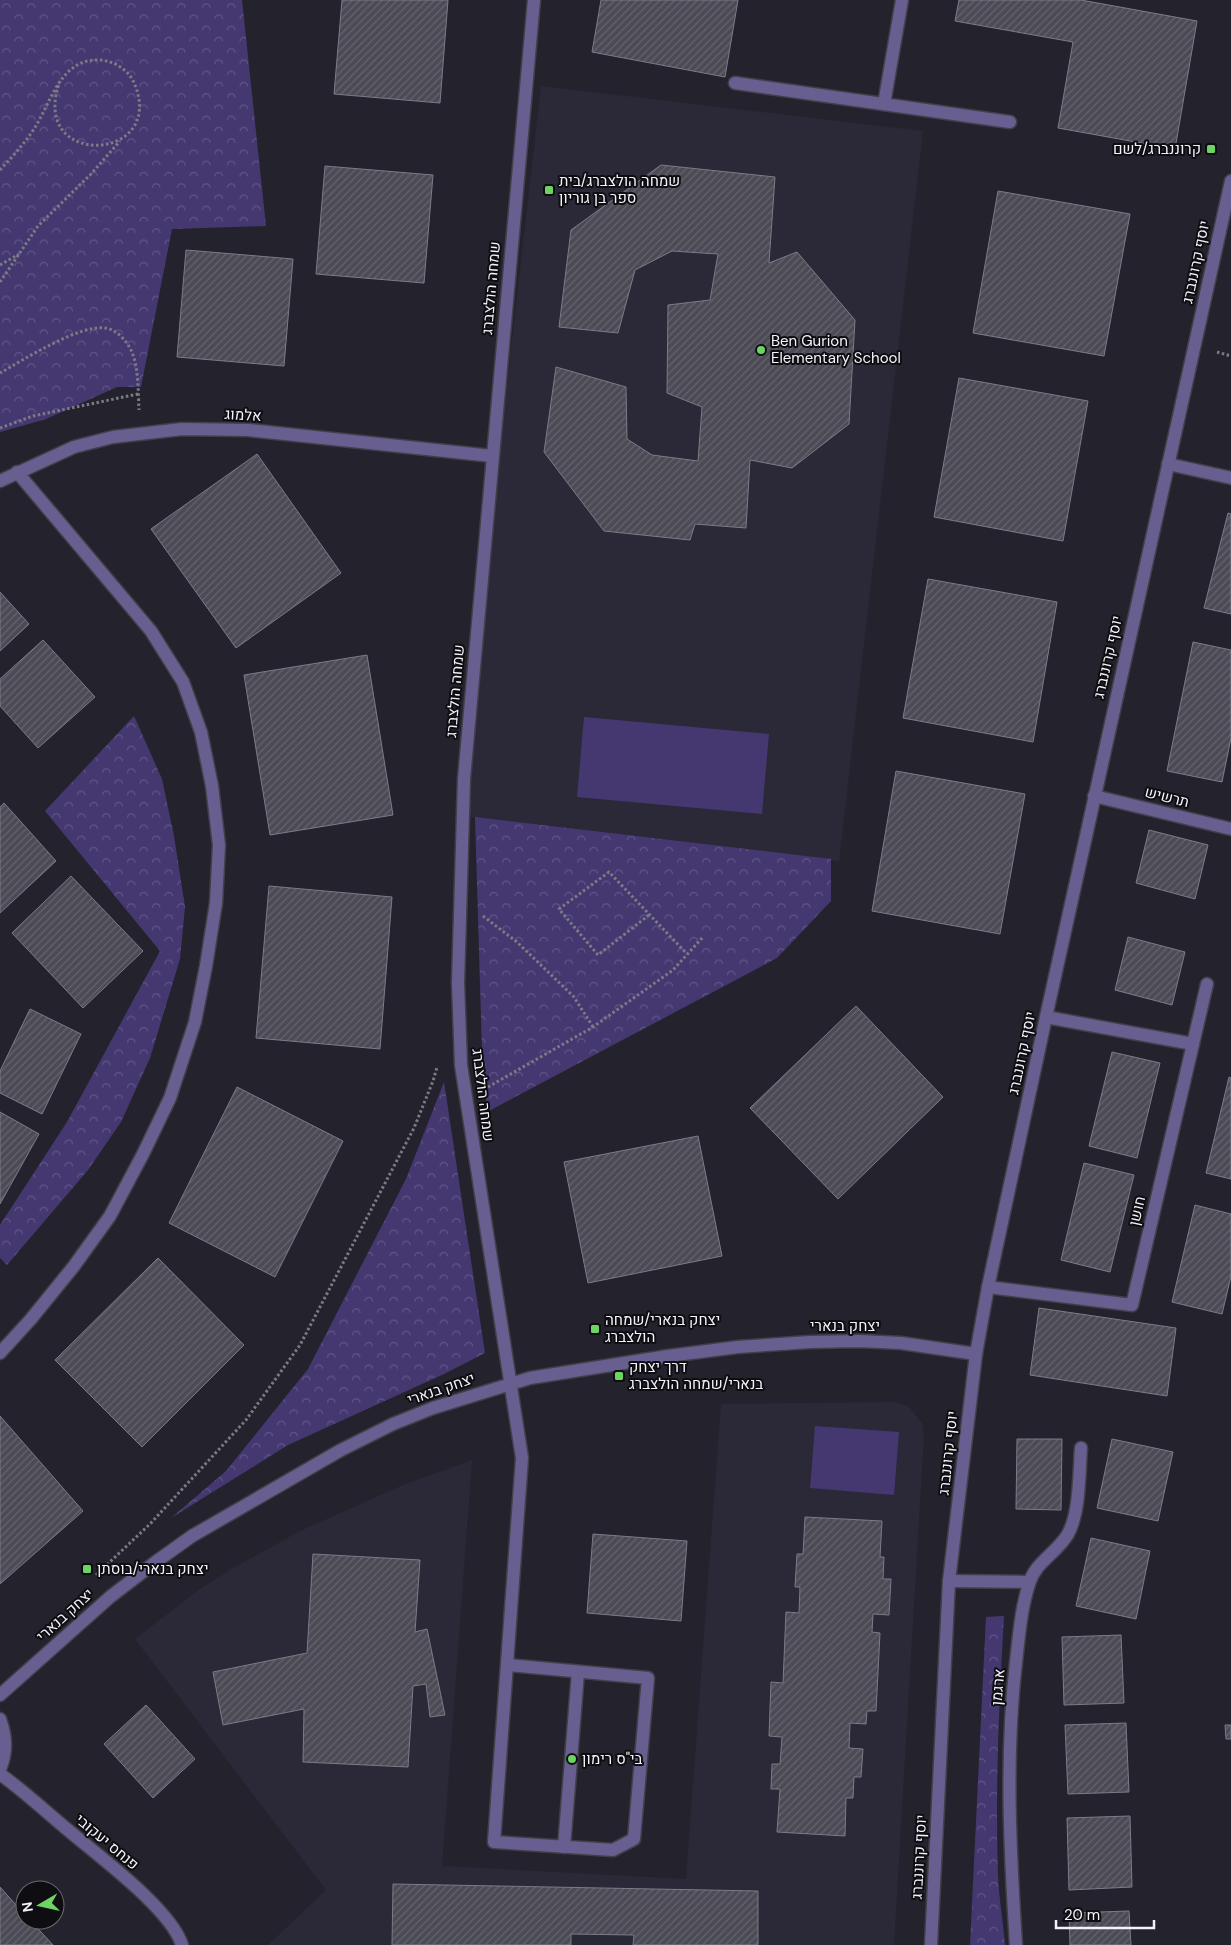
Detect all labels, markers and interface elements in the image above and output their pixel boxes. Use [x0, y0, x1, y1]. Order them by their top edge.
place label: קרוננברג/לשם [1113, 139, 1201, 159]
marker: קרוננברג/לשם [1205, 143, 1217, 155]
place label: שמחה הולצברג/בית ספר בן גוריון [559, 171, 680, 208]
marker: שמחה הולצברג/בית ספר בן גוריון [543, 184, 555, 196]
street label: יוסף קרוננברג [1177, 219, 1215, 305]
street label: שמחה הולצברג [477, 241, 505, 335]
place label: Ben Gurion Elementary School [771, 331, 901, 368]
marker: Ben Gurion Elementary School [755, 344, 767, 356]
street label: אלמוג [224, 404, 262, 426]
street label: יוסף קרוננברג [1089, 614, 1127, 700]
street label: שמחה הולצברג [441, 644, 469, 738]
street label: תרשיש [1143, 782, 1191, 812]
street label: יוסף קרוננברג [1003, 1010, 1041, 1096]
street label: שמחה הולצברג [467, 1047, 499, 1143]
street label: חושן [1124, 1194, 1150, 1228]
place label: יצחק בנארי/שמחה הולצברג [605, 1310, 720, 1347]
street label: יצחק בנארי [810, 1316, 880, 1336]
marker: יצחק בנארי/שמחה הולצברג [589, 1323, 601, 1335]
place label: דרך יצחק בנארי/שמחה הולצברג [629, 1357, 763, 1394]
street label: יצחק בנארי [405, 1368, 477, 1410]
marker: דרך יצחק בנארי/שמחה הולצברג [613, 1370, 625, 1382]
street label: יוסף קרוננברג [934, 1410, 962, 1496]
place label: יצחק בנארי/בוסתן [97, 1559, 208, 1579]
marker: יצחק בנארי/בוסתן [81, 1563, 93, 1575]
street label: יצחק בנארי [32, 1584, 98, 1646]
street label: ארגמן [986, 1668, 1010, 1706]
place label: בי"ס רימון [582, 1749, 643, 1769]
marker: בי"ס רימון [566, 1753, 578, 1765]
street label: פנחס יעקובי [71, 1810, 143, 1874]
street label: יוסף קרוננברג [907, 1814, 931, 1900]
north arrow [15, 1880, 65, 1930]
scale bar [1056, 1898, 1154, 1930]
text: N [17, 1901, 37, 1913]
text: 20 m [1064, 1905, 1100, 1925]

